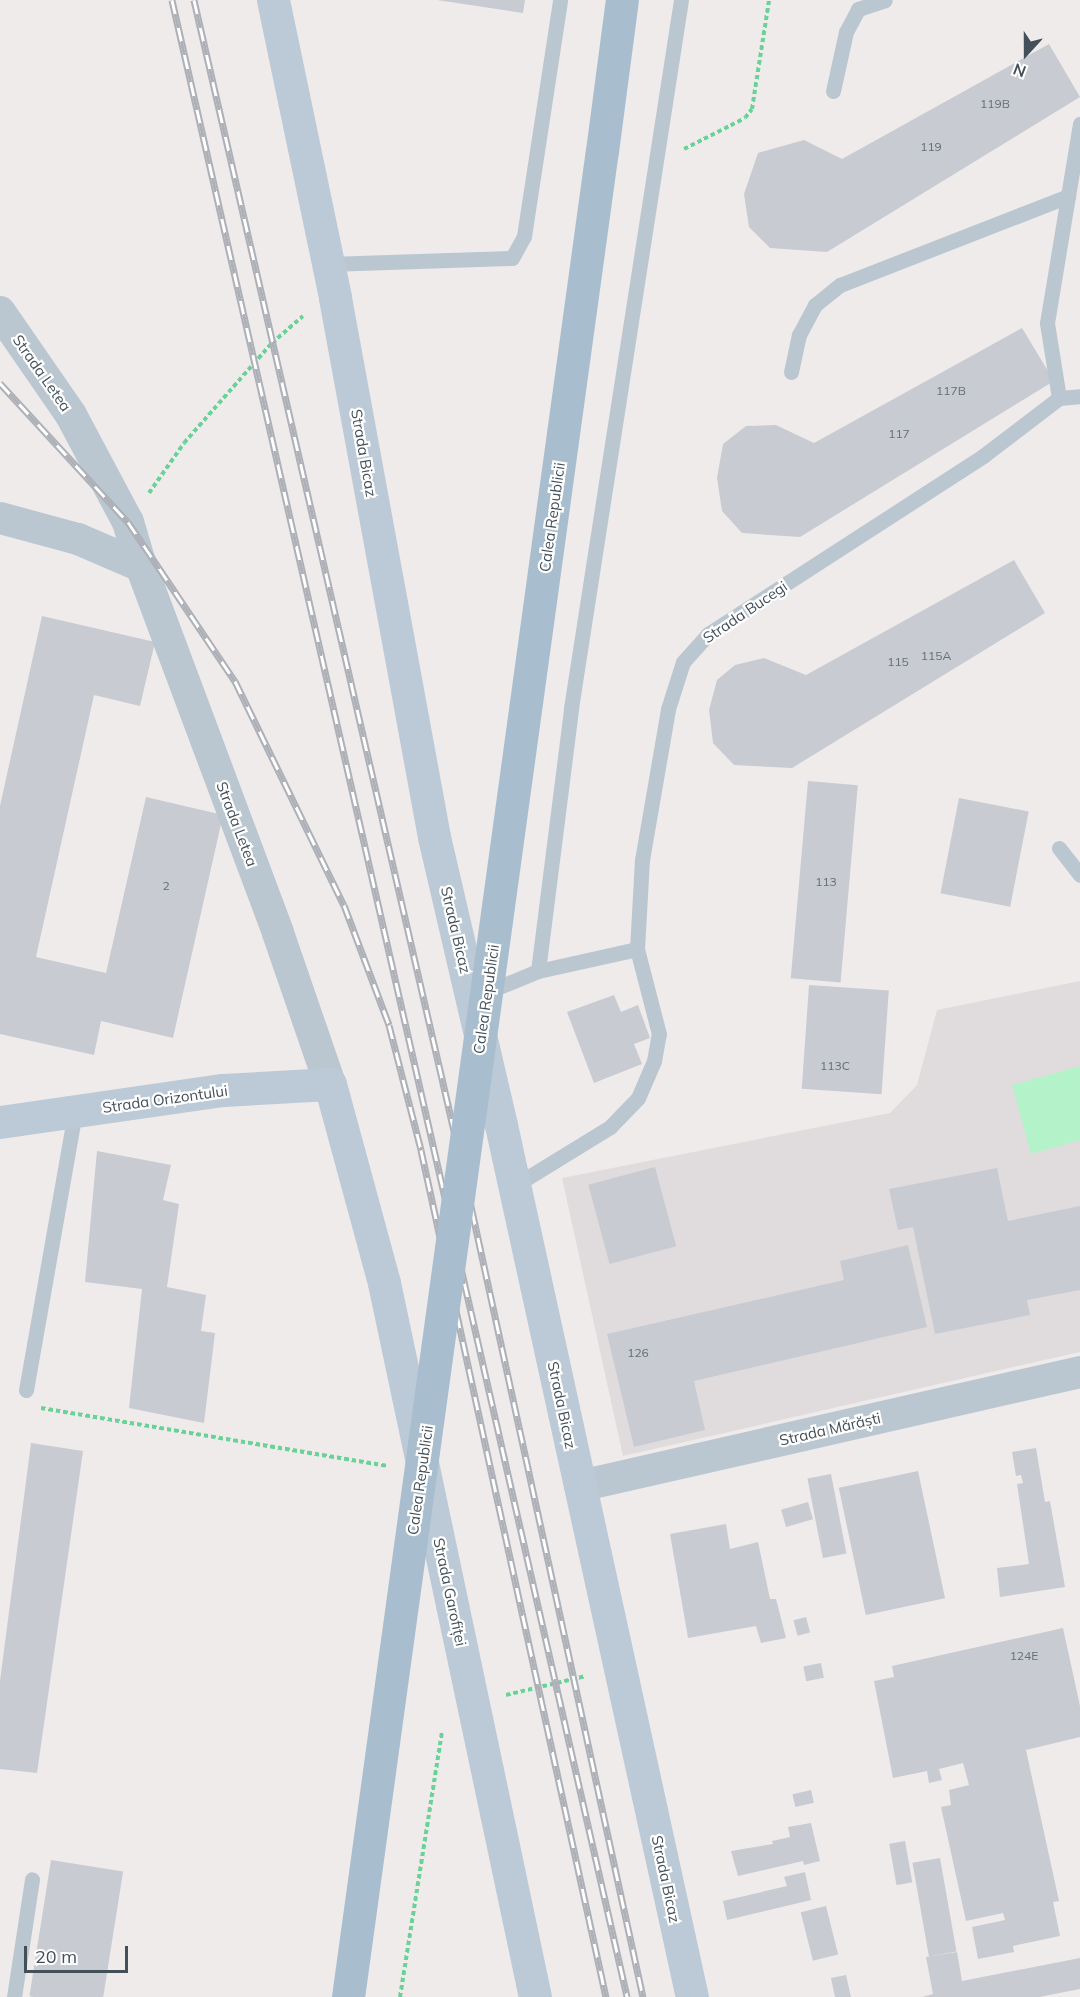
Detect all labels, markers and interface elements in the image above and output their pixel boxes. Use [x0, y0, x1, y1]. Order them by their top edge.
north arrow [996, 24, 1056, 84]
text: N [1010, 59, 1029, 82]
house number: 119B [980, 97, 1010, 111]
house number: 119 [920, 140, 942, 154]
street label: Strada Letea [9, 331, 75, 415]
house number: 117B [936, 384, 966, 398]
street label: Strada Bicaz [347, 408, 381, 498]
house number: 117 [888, 427, 910, 441]
street label: Calea Republicii [535, 461, 569, 573]
street label: Strada Bucegi [699, 577, 791, 647]
house number: 115A [921, 649, 951, 663]
house number: 115 [887, 655, 909, 669]
street label: Strada Letea [213, 779, 261, 869]
house number: 113 [815, 875, 837, 889]
house number: 2 [162, 879, 170, 893]
street label: Strada Bicaz [437, 885, 475, 975]
street label: Calea Republicii [469, 943, 503, 1055]
house number: 113C [820, 1059, 850, 1073]
street label: Strada Orizontului [101, 1081, 229, 1117]
house number: 126 [627, 1346, 649, 1360]
street label: Strada Bicaz [544, 1360, 580, 1450]
street label: Strada Mărăști [778, 1409, 882, 1449]
street label: Calea Republicii [403, 1424, 437, 1536]
street label: Strada Garofiței [430, 1536, 470, 1648]
house number: 124E [1010, 1649, 1038, 1663]
street label: Strada Bicaz [648, 1834, 684, 1924]
scale bar [27, 1934, 130, 1972]
text: 20 m [35, 1945, 77, 1968]

